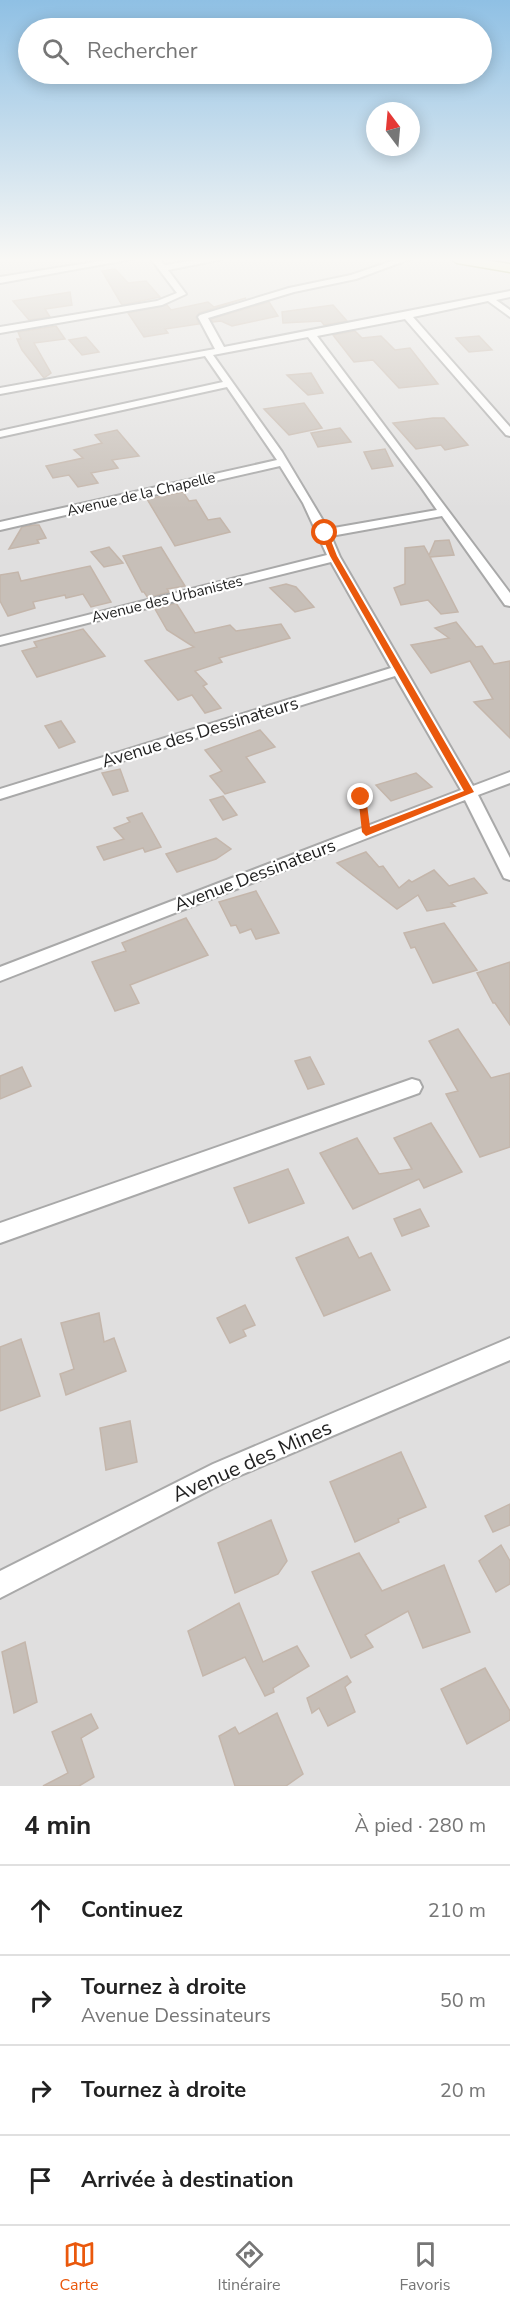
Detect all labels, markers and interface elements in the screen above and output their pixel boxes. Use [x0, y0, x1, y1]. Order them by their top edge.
search box [18, 18, 492, 84]
icon: search [39, 35, 72, 68]
text: Rechercher [87, 36, 198, 66]
north arrow [366, 102, 420, 156]
street label: Avenue de la Chapelle [65, 467, 217, 521]
route start [311, 519, 337, 545]
street label: Avenue des Urbanistes [89, 571, 245, 627]
street label: Avenue des Dessinateurs [99, 691, 301, 773]
route end [347, 783, 373, 809]
street label: Avenue Dessinateurs [171, 833, 339, 917]
street label: Avenue des Mines [168, 1413, 336, 1509]
text: 4 min [24, 1808, 91, 1843]
text: À pied · 280 m [355, 1812, 486, 1839]
icon: ahead [24, 1894, 57, 1927]
text: Continuez [81, 1895, 183, 1925]
text: 210 m [428, 1897, 486, 1924]
text: Tournez à droite [81, 1972, 246, 2002]
icon: right [24, 1984, 57, 2017]
text: 50 m [440, 1987, 486, 2014]
text: Avenue Dessinateurs [81, 2002, 271, 2029]
icon: right [24, 2074, 57, 2107]
text: Tournez à droite [81, 2075, 246, 2105]
text: 20 m [440, 2077, 486, 2104]
icon: arrive [24, 2164, 57, 2197]
text: Arrivée à destination [81, 2165, 294, 2195]
tab: Carte [59, 2238, 99, 2296]
tab: Itinéraire [218, 2238, 281, 2296]
tab: Favoris [400, 2238, 451, 2296]

